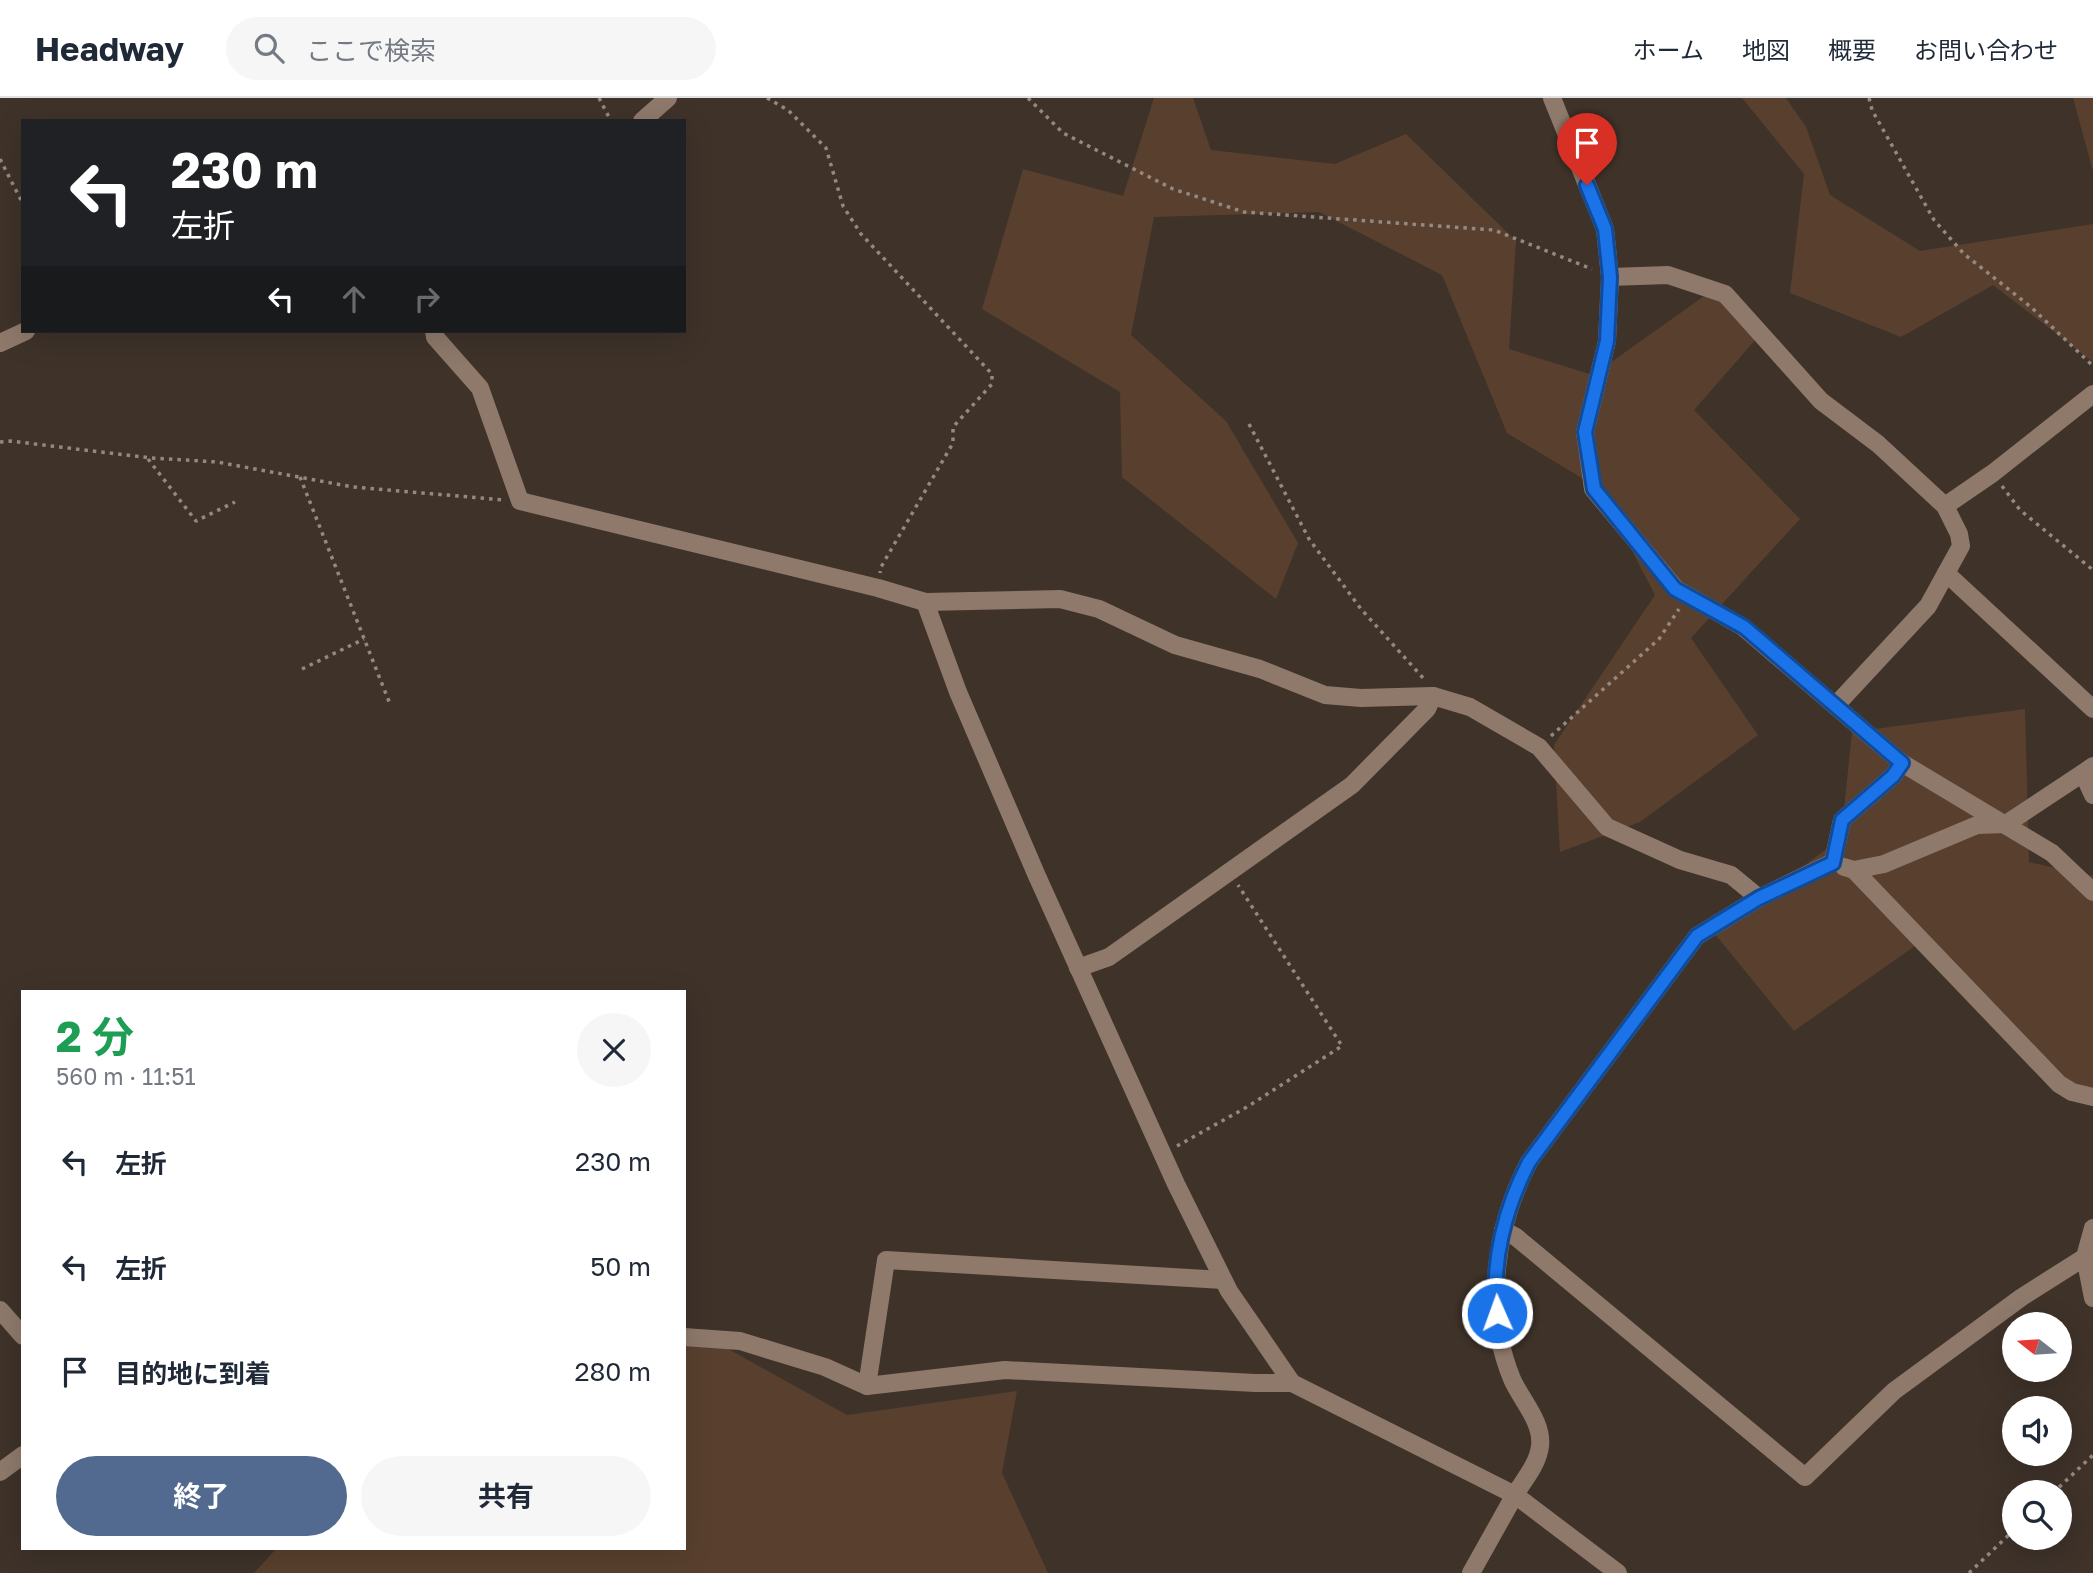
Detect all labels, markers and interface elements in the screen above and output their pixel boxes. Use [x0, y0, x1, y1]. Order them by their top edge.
search box [226, 17, 716, 80]
text: Headway [35, 29, 184, 68]
icon: search [250, 29, 288, 67]
text: ここで検索 [306, 35, 436, 66]
text: ホーム [1633, 35, 1704, 64]
text: 地図 [1742, 35, 1790, 64]
text: 概要 [1828, 35, 1876, 64]
text: お問い合わせ [1914, 35, 2058, 64]
pin [1557, 113, 1617, 185]
icon: arrive [1568, 124, 1606, 162]
text: 230 m [171, 140, 318, 199]
icon: left [56, 147, 147, 238]
text: 左折 [171, 206, 235, 244]
icon: left [262, 280, 300, 318]
icon: ahead [335, 280, 373, 318]
icon: right [408, 280, 446, 318]
text: 2 分 [56, 1011, 134, 1061]
button: close [577, 1013, 651, 1087]
text: 560 m · 11:51 [56, 1062, 196, 1090]
icon: left [56, 1143, 94, 1181]
text: 230 m [575, 1146, 651, 1177]
text: 左折 [115, 1148, 167, 1179]
icon: left [56, 1248, 94, 1286]
text: 50 m [590, 1251, 651, 1282]
text: 左折 [115, 1253, 167, 1284]
position arrow [1460, 1276, 1534, 1350]
north arrow [2002, 1312, 2072, 1382]
map controls [2002, 1312, 2072, 1550]
icon: arrive [56, 1353, 94, 1391]
text: 280 m [574, 1356, 651, 1387]
text: 目的地に到着 [115, 1358, 271, 1389]
button: sound [2002, 1396, 2072, 1466]
button: 終了 [56, 1456, 347, 1536]
button: 共有 [361, 1456, 651, 1536]
button: search [2002, 1480, 2072, 1550]

